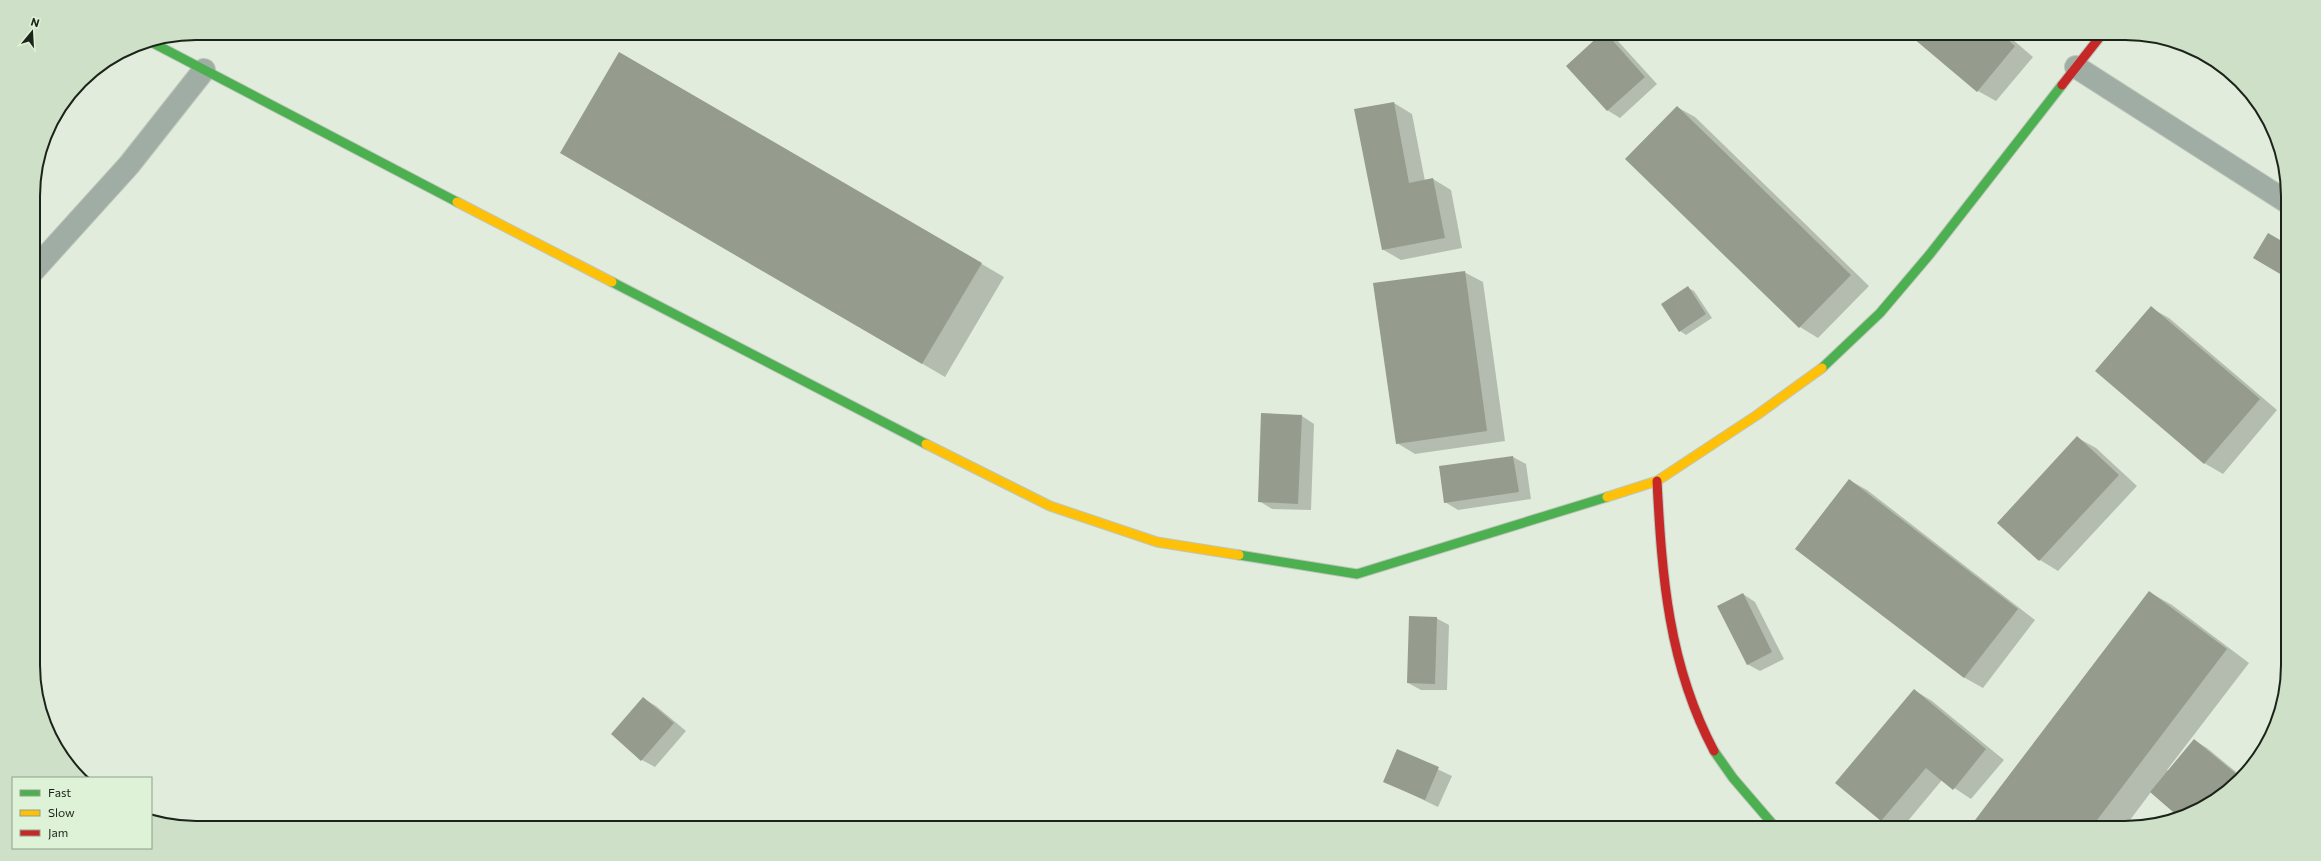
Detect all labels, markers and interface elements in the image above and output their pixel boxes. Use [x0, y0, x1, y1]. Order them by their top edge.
north arrow [12, 12, 52, 52]
text: N [29, 15, 41, 29]
legend [12, 777, 152, 849]
text: Fast [48, 785, 71, 799]
text: Slow [48, 805, 75, 819]
text: Jam [48, 825, 68, 840]

